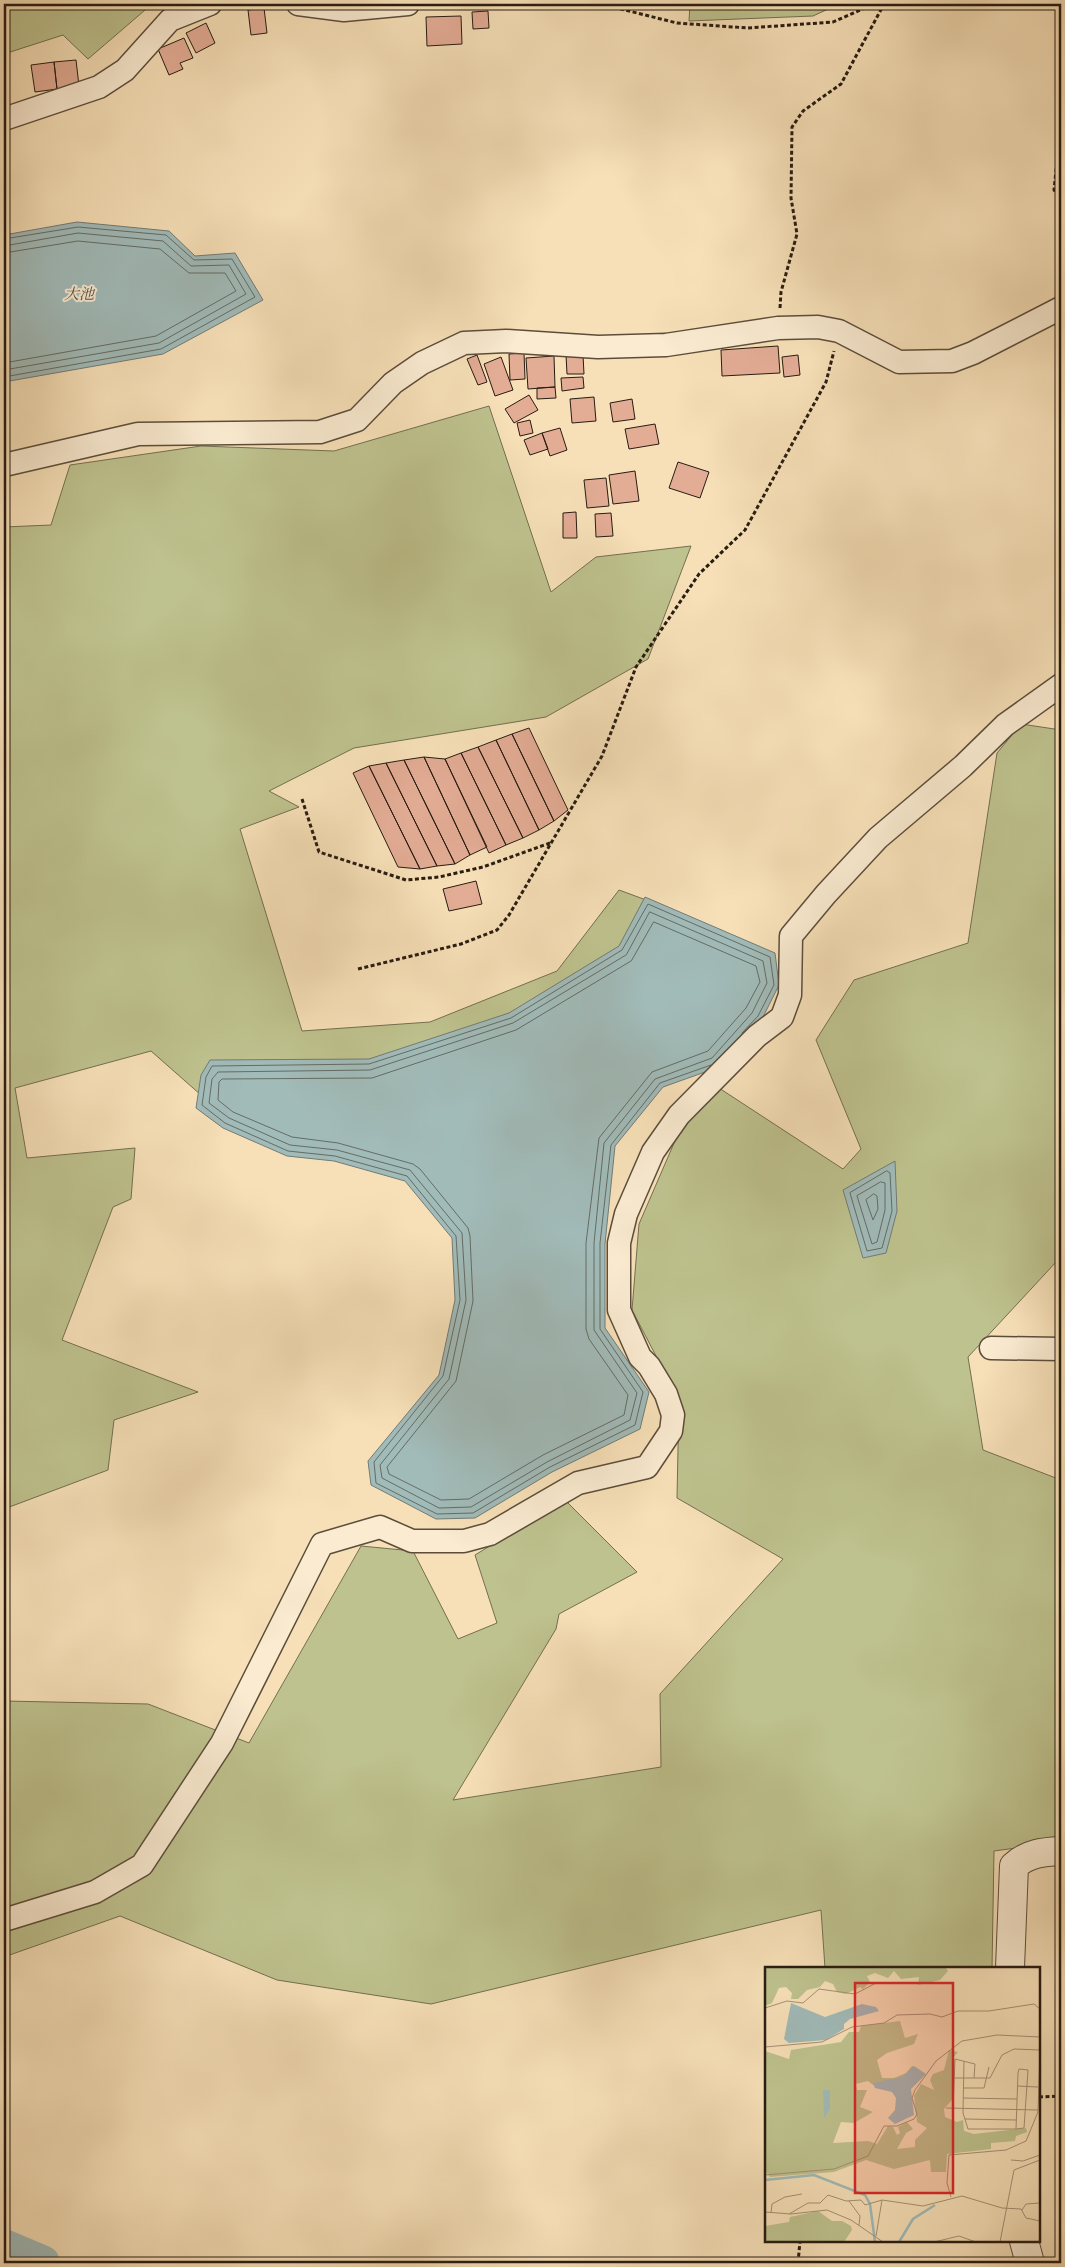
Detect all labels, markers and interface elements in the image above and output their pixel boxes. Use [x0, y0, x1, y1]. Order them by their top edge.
water label: 大池 [64, 285, 96, 306]
inset map [765, 1967, 1040, 2242]

